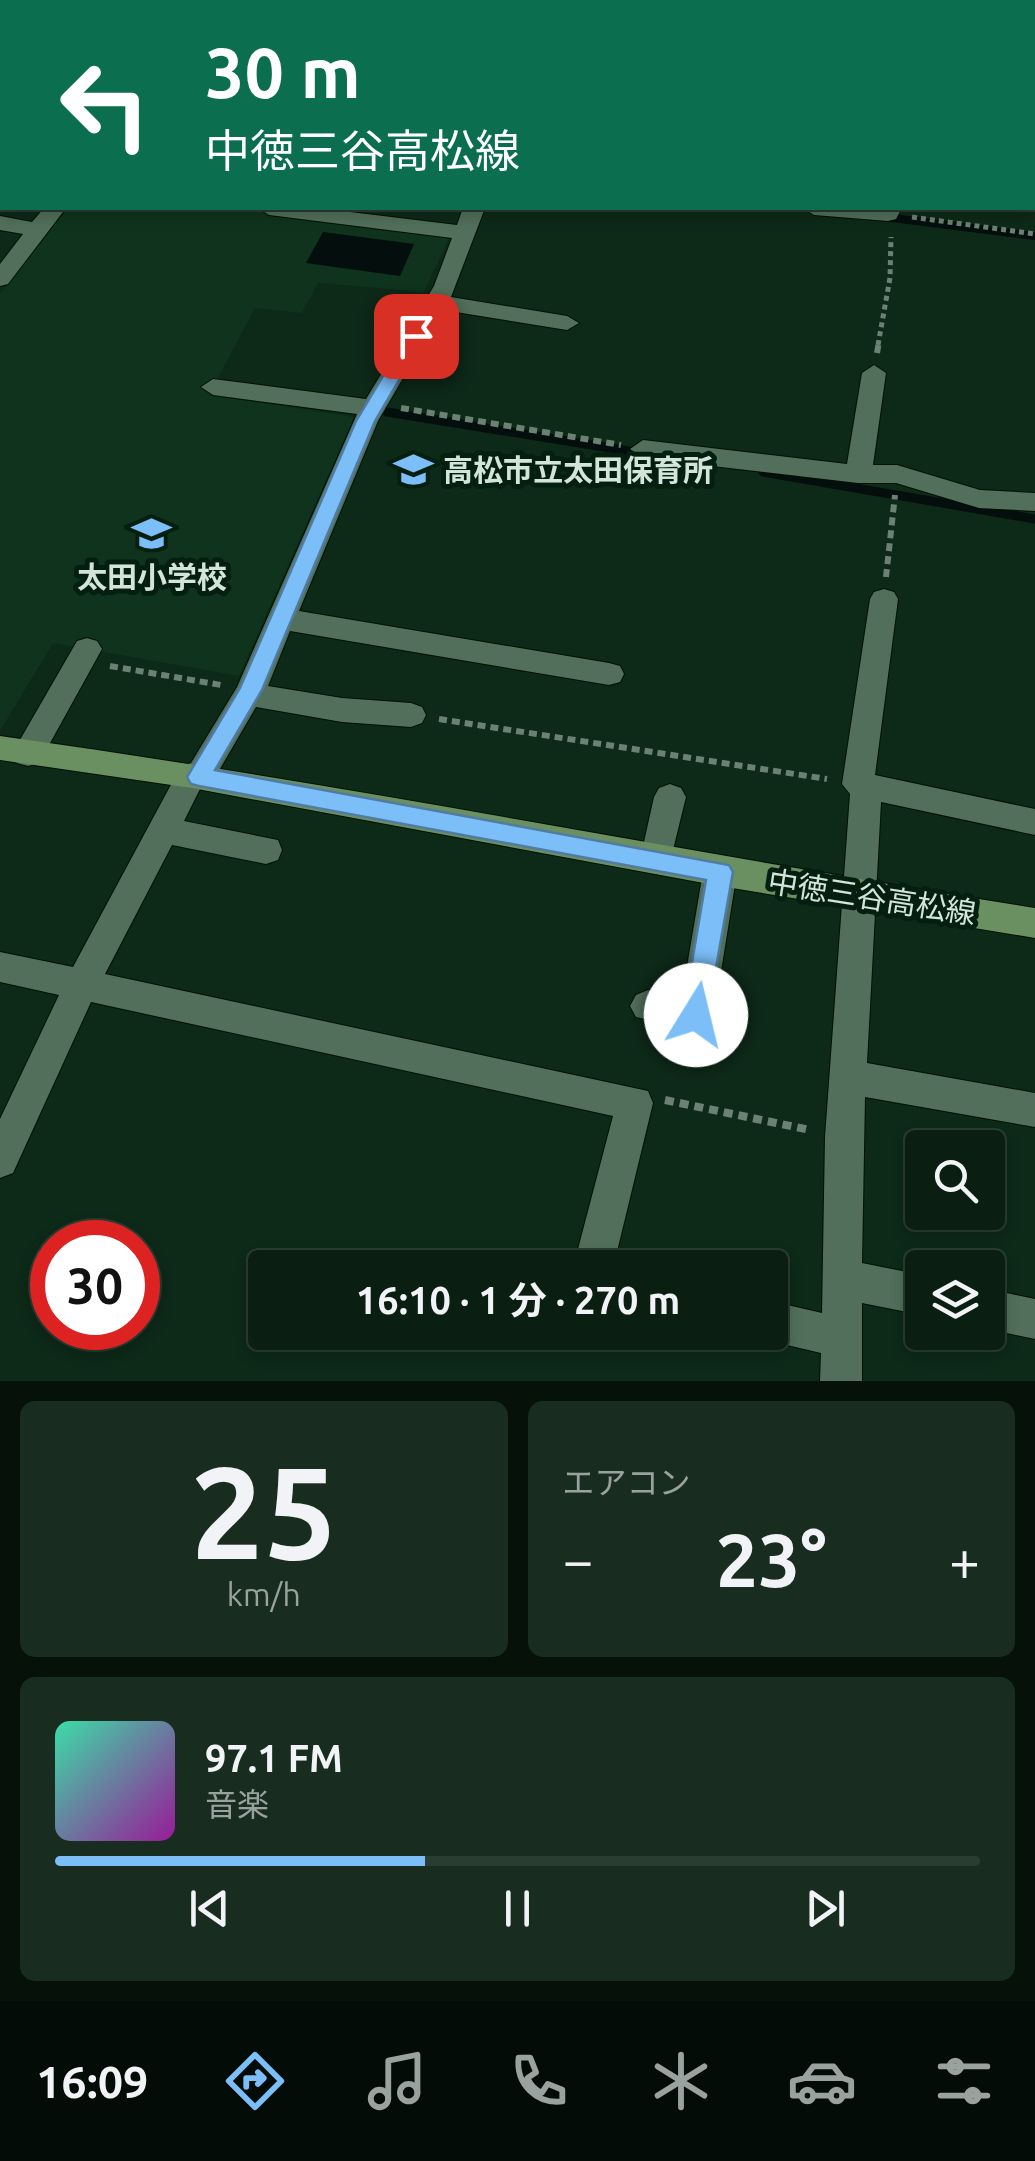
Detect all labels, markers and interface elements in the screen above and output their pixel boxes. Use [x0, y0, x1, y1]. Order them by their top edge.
text: 30 m [205, 33, 361, 111]
icon: left [40, 40, 170, 170]
text: 中徳三谷高松線 [205, 125, 520, 176]
pin [374, 294, 459, 379]
icon: arrive [389, 309, 444, 364]
school or university icon: 高松市立太田保育所 [392, 449, 434, 491]
place label: 高松市立太田保育所 [443, 453, 713, 487]
school or university icon: 太田小学校 [131, 512, 173, 554]
place label: 太田小学校 [77, 560, 227, 594]
street label: 中徳三谷高松線 [766, 864, 978, 930]
position arrow [644, 963, 748, 1067]
map controls [905, 1130, 1005, 1350]
button: search [905, 1130, 1005, 1230]
speed limit sign: 30 [30, 1220, 160, 1350]
button: layers [905, 1250, 1005, 1350]
text: 16:10 · 1 分 · 270 m [356, 1279, 680, 1321]
text: 25 [190, 1438, 337, 1584]
text: エアコン [563, 1464, 691, 1500]
text: 23° [716, 1517, 827, 1601]
text: − [563, 1529, 594, 1590]
text: + [949, 1529, 980, 1590]
text: km/h [227, 1576, 301, 1612]
text: 97.1 FM [205, 1737, 343, 1779]
text: 音楽 [205, 1786, 269, 1822]
icon: previous [182, 1881, 237, 1936]
icon: pause [490, 1881, 545, 1936]
icon: next [798, 1881, 853, 1936]
icon: directions [220, 2046, 290, 2116]
icon: music [362, 2046, 432, 2116]
icon: phone [504, 2046, 574, 2116]
icon: climate [646, 2046, 716, 2116]
icon: car [787, 2046, 857, 2116]
icon: filters [929, 2046, 999, 2116]
text: 16:09 [36, 2056, 148, 2107]

